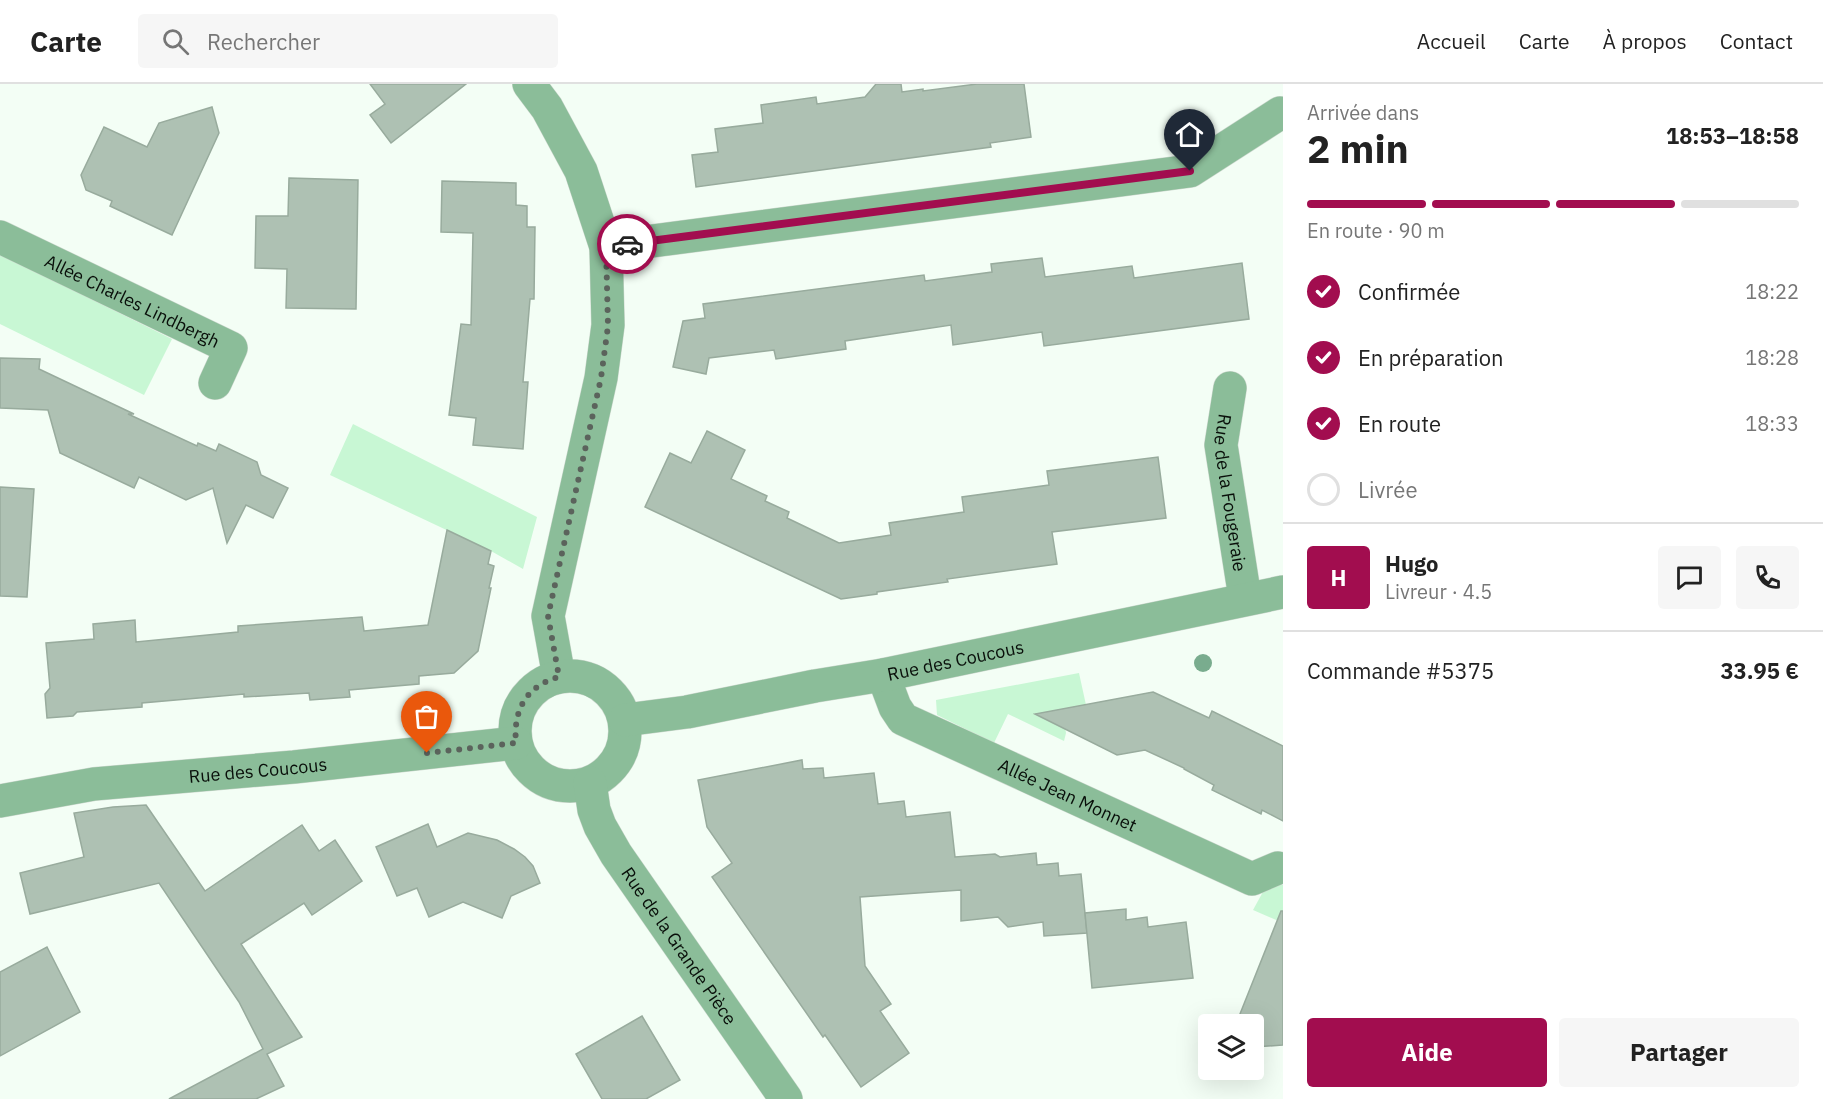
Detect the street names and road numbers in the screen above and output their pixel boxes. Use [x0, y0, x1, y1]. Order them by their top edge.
street label: Allée Charles Lindbergh [41, 249, 224, 352]
street label: Rue de la Fougeraie [1210, 412, 1252, 573]
street label: Rue des Coucous [885, 635, 1026, 685]
street label: Rue des Coucous [188, 752, 328, 787]
street label: Allée Jean Monnet [995, 753, 1141, 836]
street label: Rue de la Grande Pièce [617, 862, 742, 1029]

